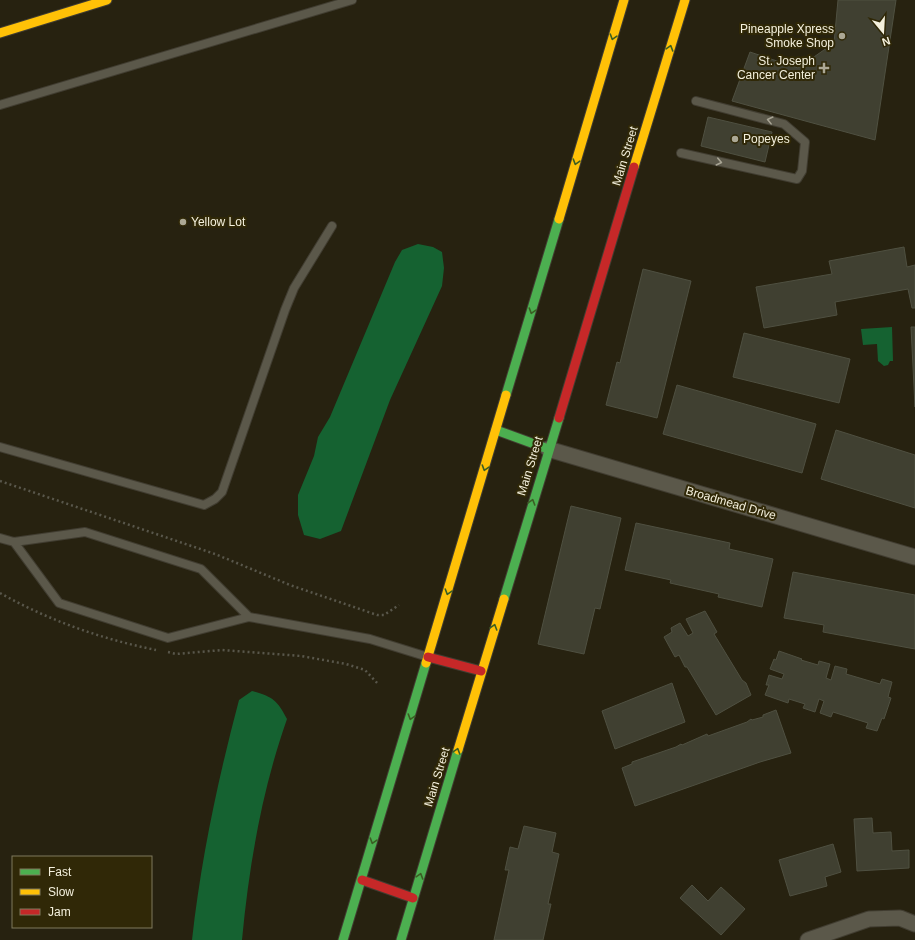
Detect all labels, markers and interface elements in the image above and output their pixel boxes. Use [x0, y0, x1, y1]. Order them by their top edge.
north arrow [863, 12, 903, 52]
place label: Pineapple Xpress Smoke Shop [740, 22, 834, 50]
marker: Pineapple Xpress Smoke Shop [837, 31, 847, 41]
one-way arrow [609, 34, 618, 41]
text: N [880, 35, 892, 48]
one-way arrow [665, 45, 674, 52]
place label: St. Joseph Cancer Center [737, 54, 815, 82]
marker: St. Joseph Cancer Center [818, 62, 830, 74]
one-way arrow [767, 116, 774, 125]
street label: Main Street [609, 124, 641, 187]
place label: Popeyes [743, 132, 790, 146]
marker: Popeyes [730, 134, 740, 144]
one-way arrow [716, 157, 723, 165]
one-way arrow [572, 158, 581, 165]
place label: Yellow Lot [191, 215, 246, 229]
marker: Yellow Lot [178, 217, 188, 227]
one-way arrow [528, 307, 537, 314]
street label: Main Street [514, 434, 546, 497]
one-way arrow [481, 464, 490, 471]
street label: Broadmead Drive [684, 483, 778, 523]
one-way arrow [527, 499, 536, 506]
one-way arrow [444, 589, 453, 596]
one-way arrow [489, 623, 498, 630]
one-way arrow [407, 713, 416, 720]
street label: Main Street [421, 745, 453, 808]
one-way arrow [452, 748, 461, 755]
one-way arrow [369, 838, 378, 845]
legend [12, 856, 152, 928]
text: Fast [48, 865, 72, 879]
one-way arrow [415, 873, 424, 880]
text: Slow [48, 885, 74, 899]
text: Jam [48, 905, 71, 919]

